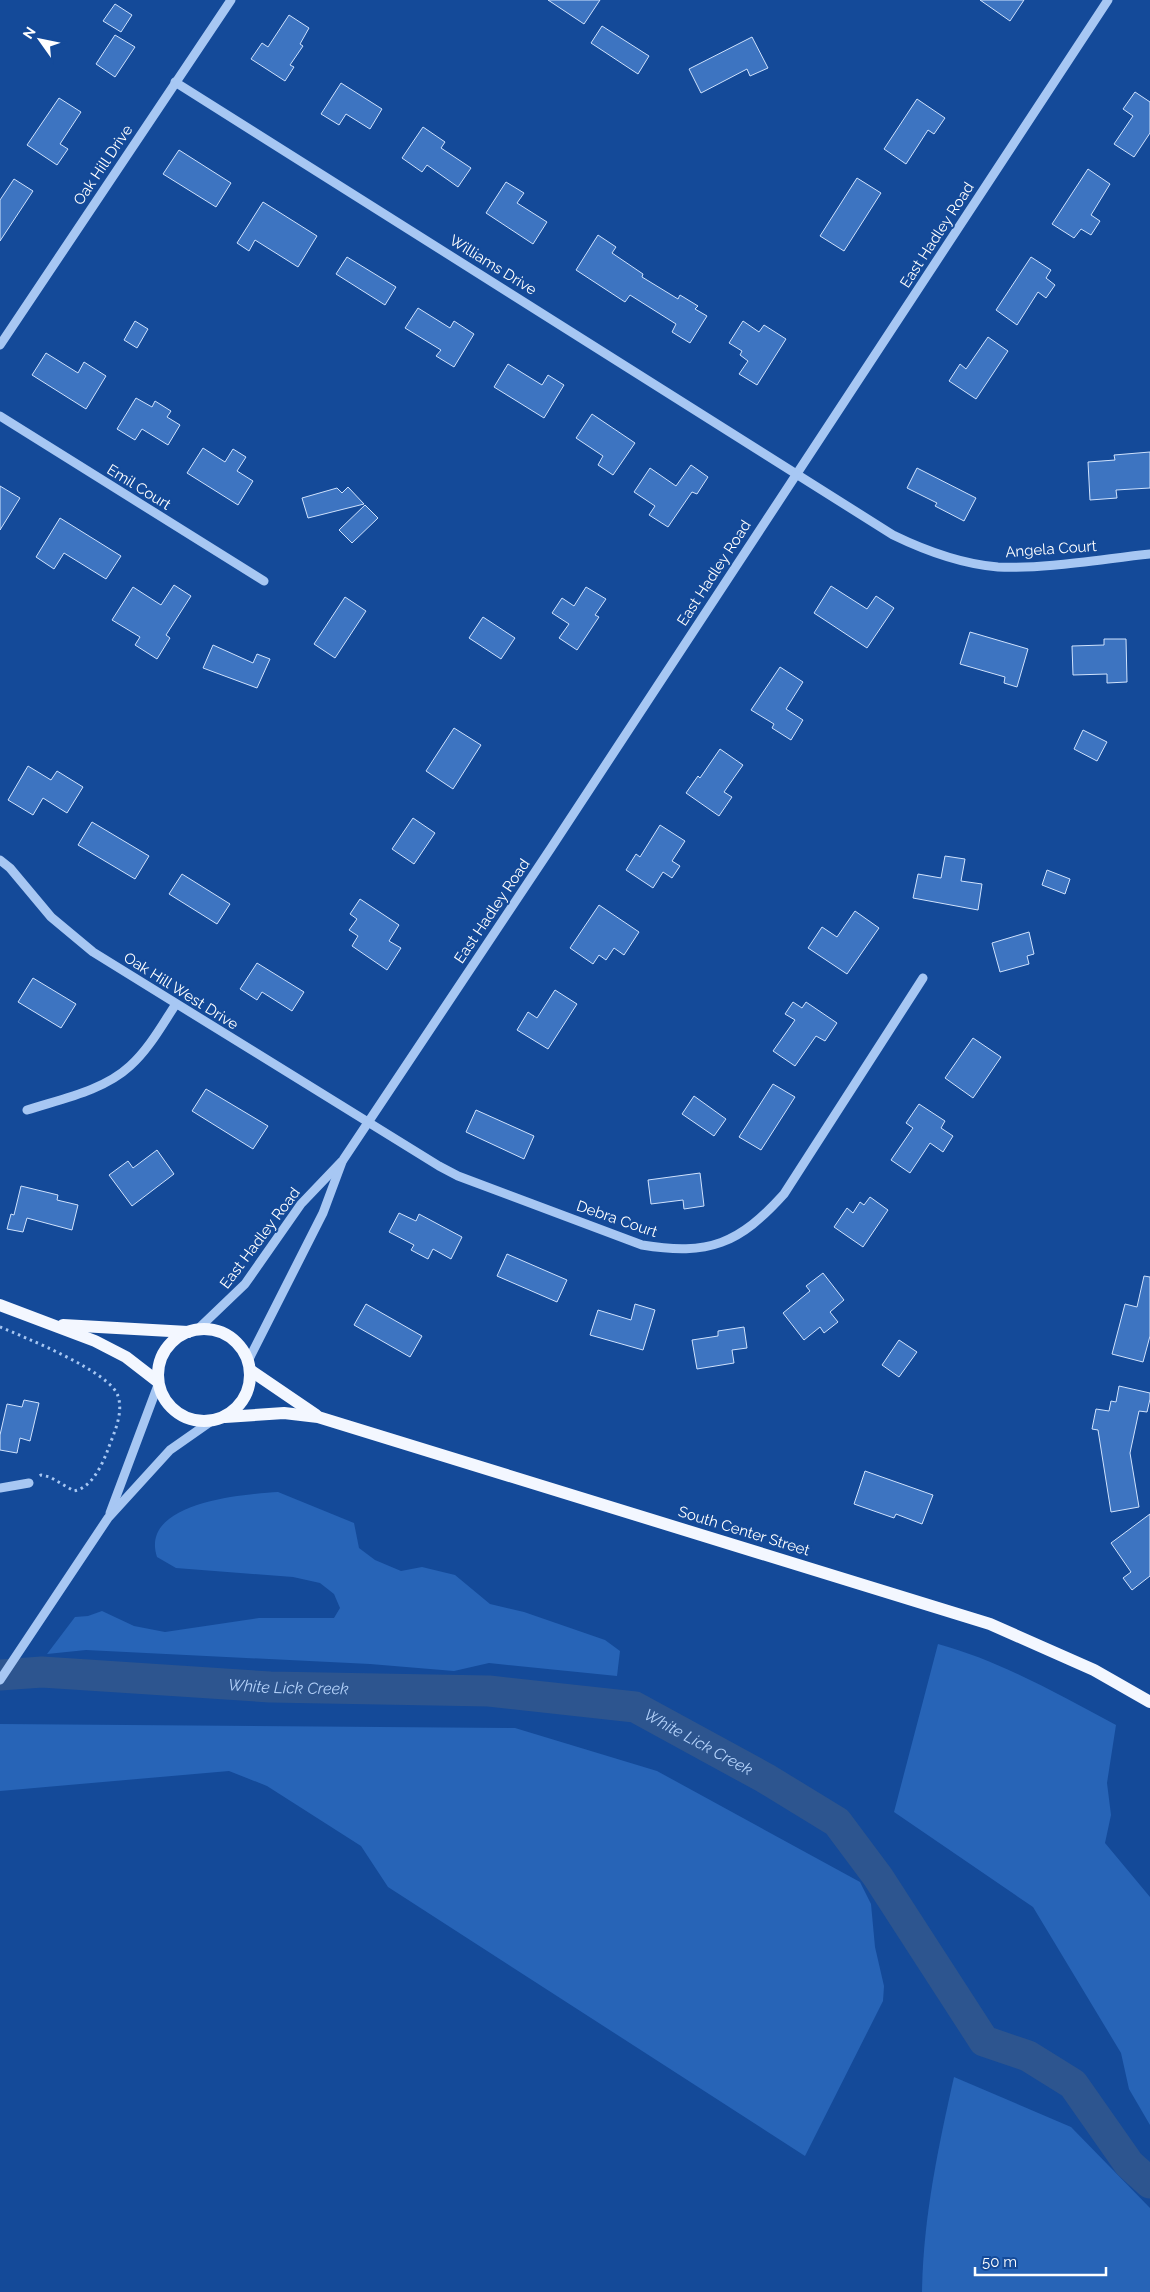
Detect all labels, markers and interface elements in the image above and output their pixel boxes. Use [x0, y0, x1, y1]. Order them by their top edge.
north arrow [15, 15, 65, 65]
text: N [19, 24, 39, 42]
street label: Oak Hill Drive [70, 121, 137, 209]
street label: East Hadley Road [896, 179, 978, 291]
street label: Williams Drive [446, 231, 540, 299]
street label: Emil Court [104, 460, 174, 514]
street label: East Hadley Road [673, 517, 755, 629]
street label: Angela Court [1005, 537, 1097, 561]
street label: East Hadley Road [450, 855, 534, 967]
street label: Oak Hill West Drive [120, 948, 242, 1034]
street label: East Hadley Road [216, 1184, 304, 1292]
street label: Debra Court [574, 1197, 660, 1241]
street label: South Center Street [676, 1502, 812, 1560]
water label: White Lick Creek [228, 1675, 349, 1698]
water label: White Lick Creek [641, 1704, 756, 1779]
scale bar [975, 2244, 1106, 2276]
text: 50 m [982, 2253, 1017, 2271]

